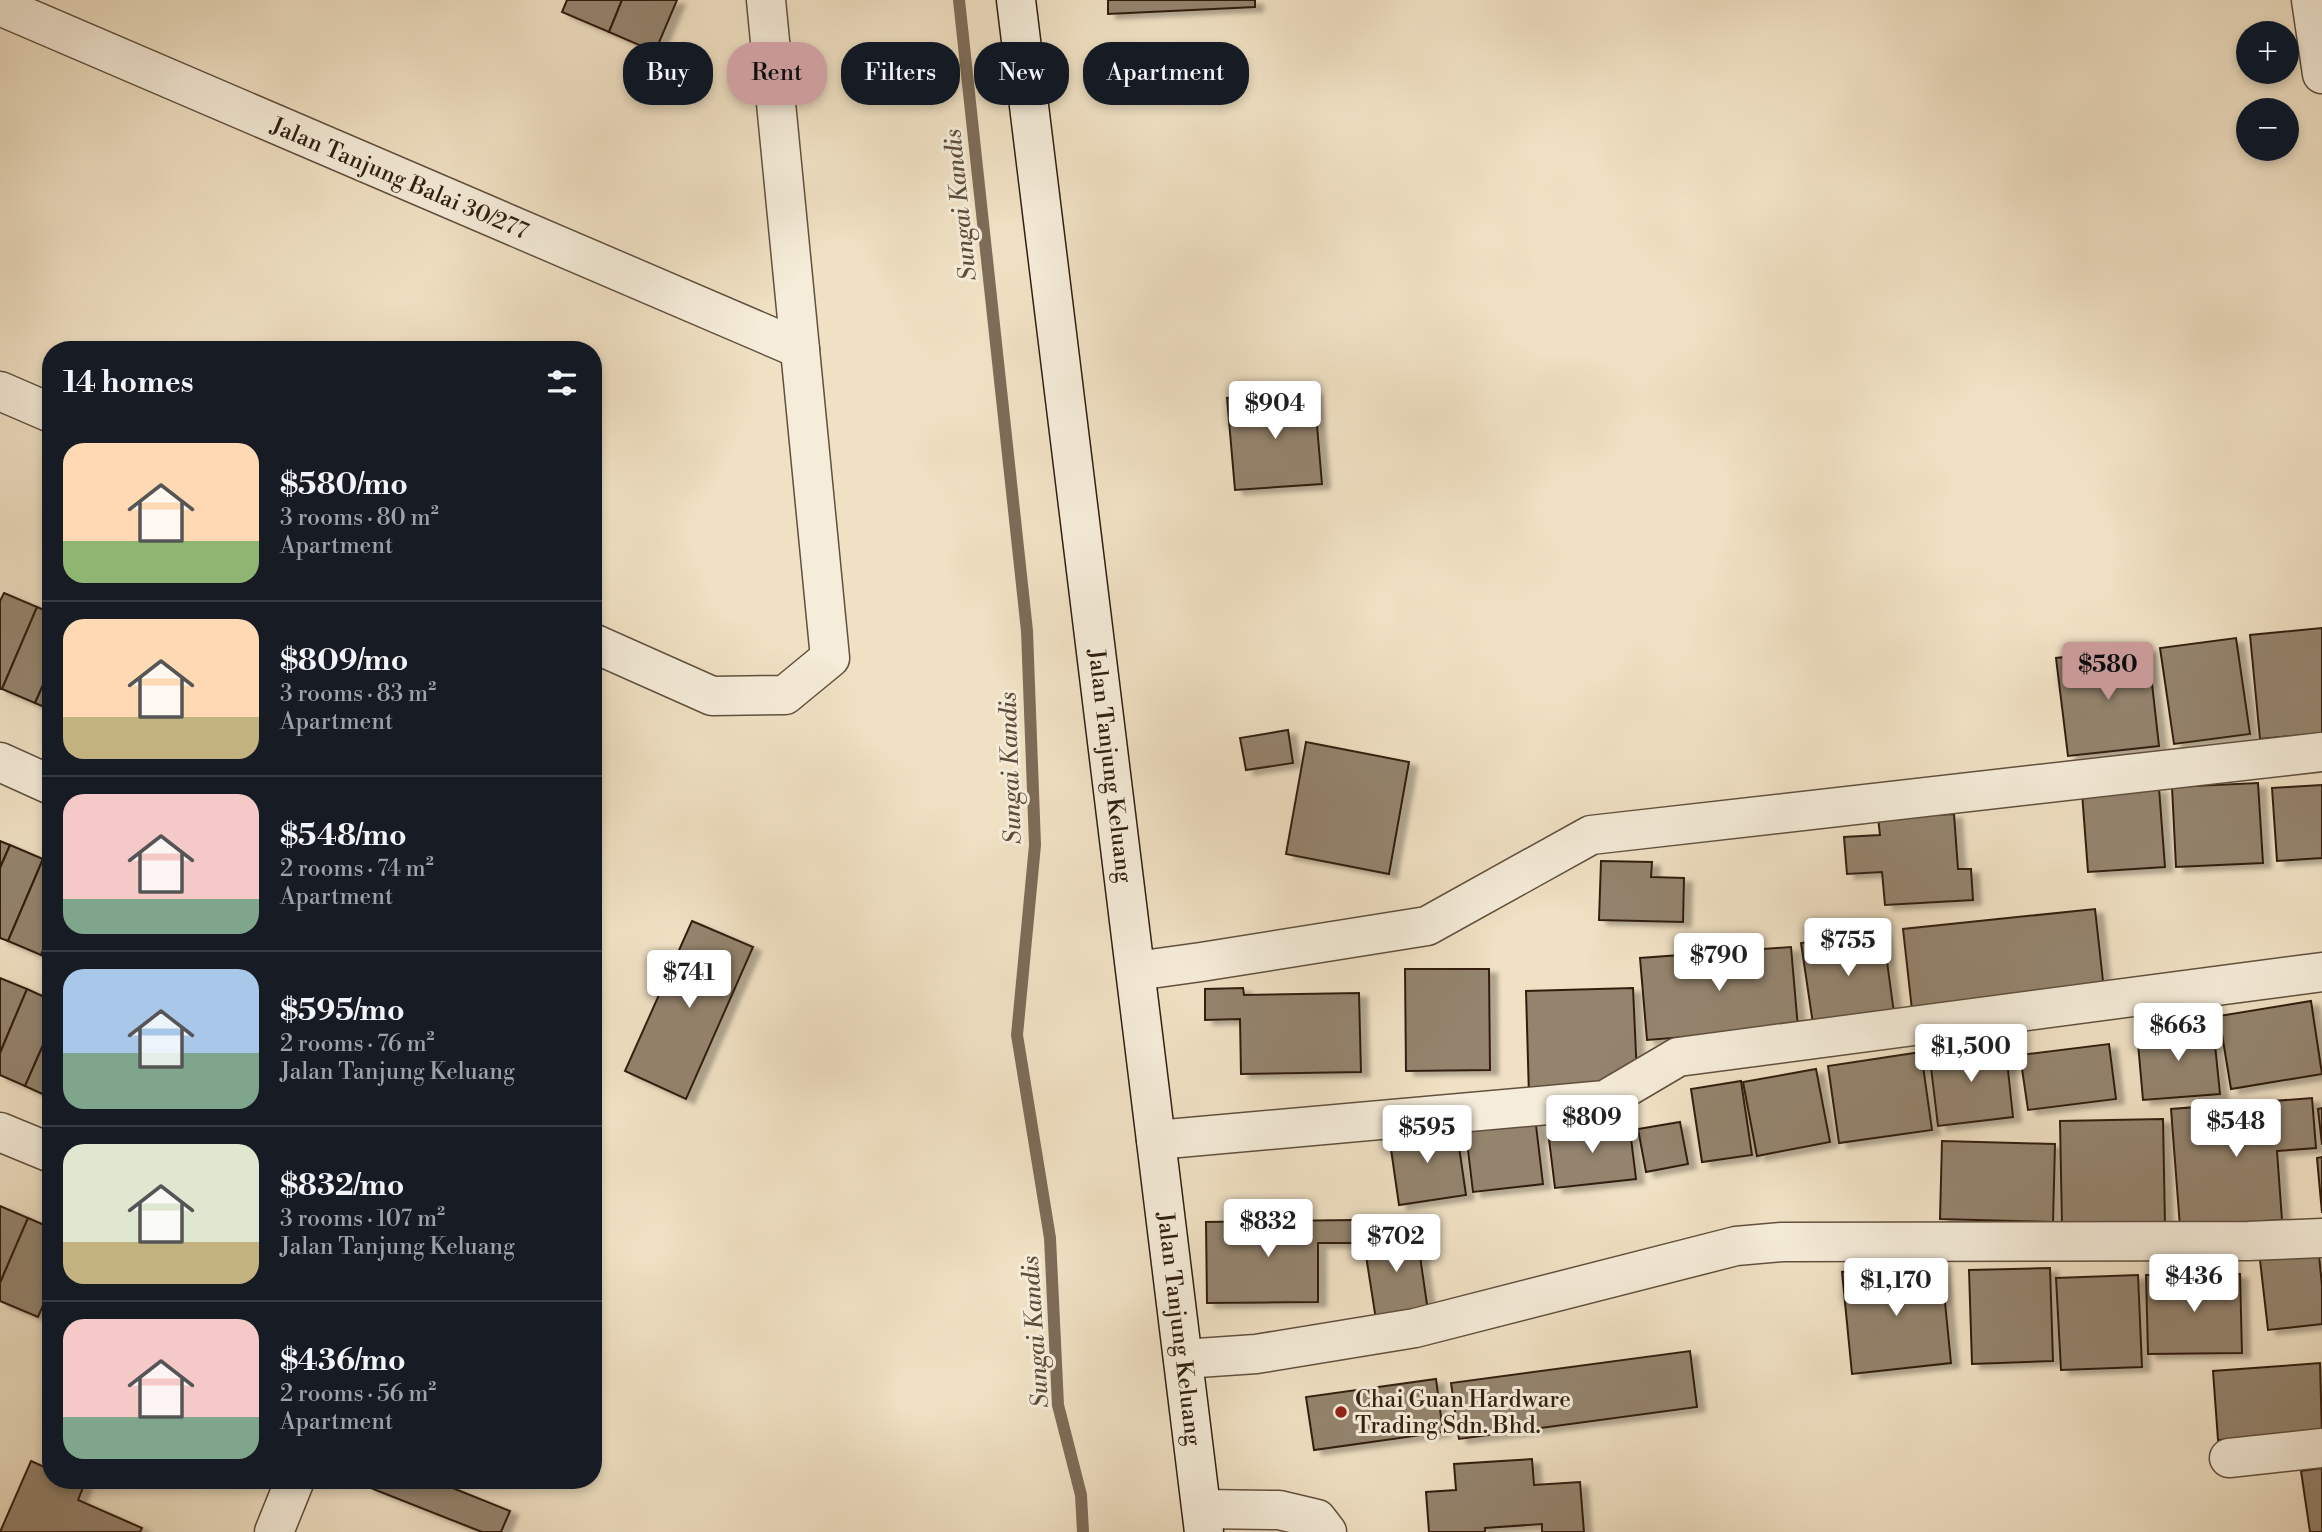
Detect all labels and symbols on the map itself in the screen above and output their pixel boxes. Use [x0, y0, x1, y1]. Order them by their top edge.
street label: Jalan Tanjung Balai 30/277 [266, 112, 533, 246]
water label: Sungai Kandis [938, 127, 984, 282]
pin: $904 [1234, 382, 1316, 441]
pin: $580 [2067, 642, 2149, 702]
street label: Jalan Tanjung Keluang [1082, 647, 1138, 885]
water label: Sungai Kandis [993, 691, 1029, 845]
pin: $755 [1807, 918, 1889, 978]
pin: $790 [1678, 934, 1760, 993]
pin: $741 [648, 950, 730, 1010]
pin: $663 [2137, 1004, 2219, 1063]
pin: $1,500 [1914, 1024, 2028, 1084]
pin: $809 [1551, 1096, 1633, 1155]
pin: $548 [2195, 1100, 2277, 1159]
pin: $595 [1386, 1106, 1468, 1165]
pin: $832 [1227, 1200, 1309, 1259]
street label: Jalan Tanjung Keluang [1151, 1210, 1207, 1448]
pin: $702 [1355, 1214, 1437, 1274]
pin: $436 [2153, 1254, 2235, 1314]
water label: Sungai Kandis [1016, 1255, 1056, 1409]
pin: $1,170 [1839, 1258, 1953, 1318]
place label: Chai Guan Hardware Trading Sdn. Bhd. [1355, 1386, 1571, 1440]
marker: Chai Guan Hardware Trading Sdn. Bhd. [1333, 1404, 1349, 1420]

